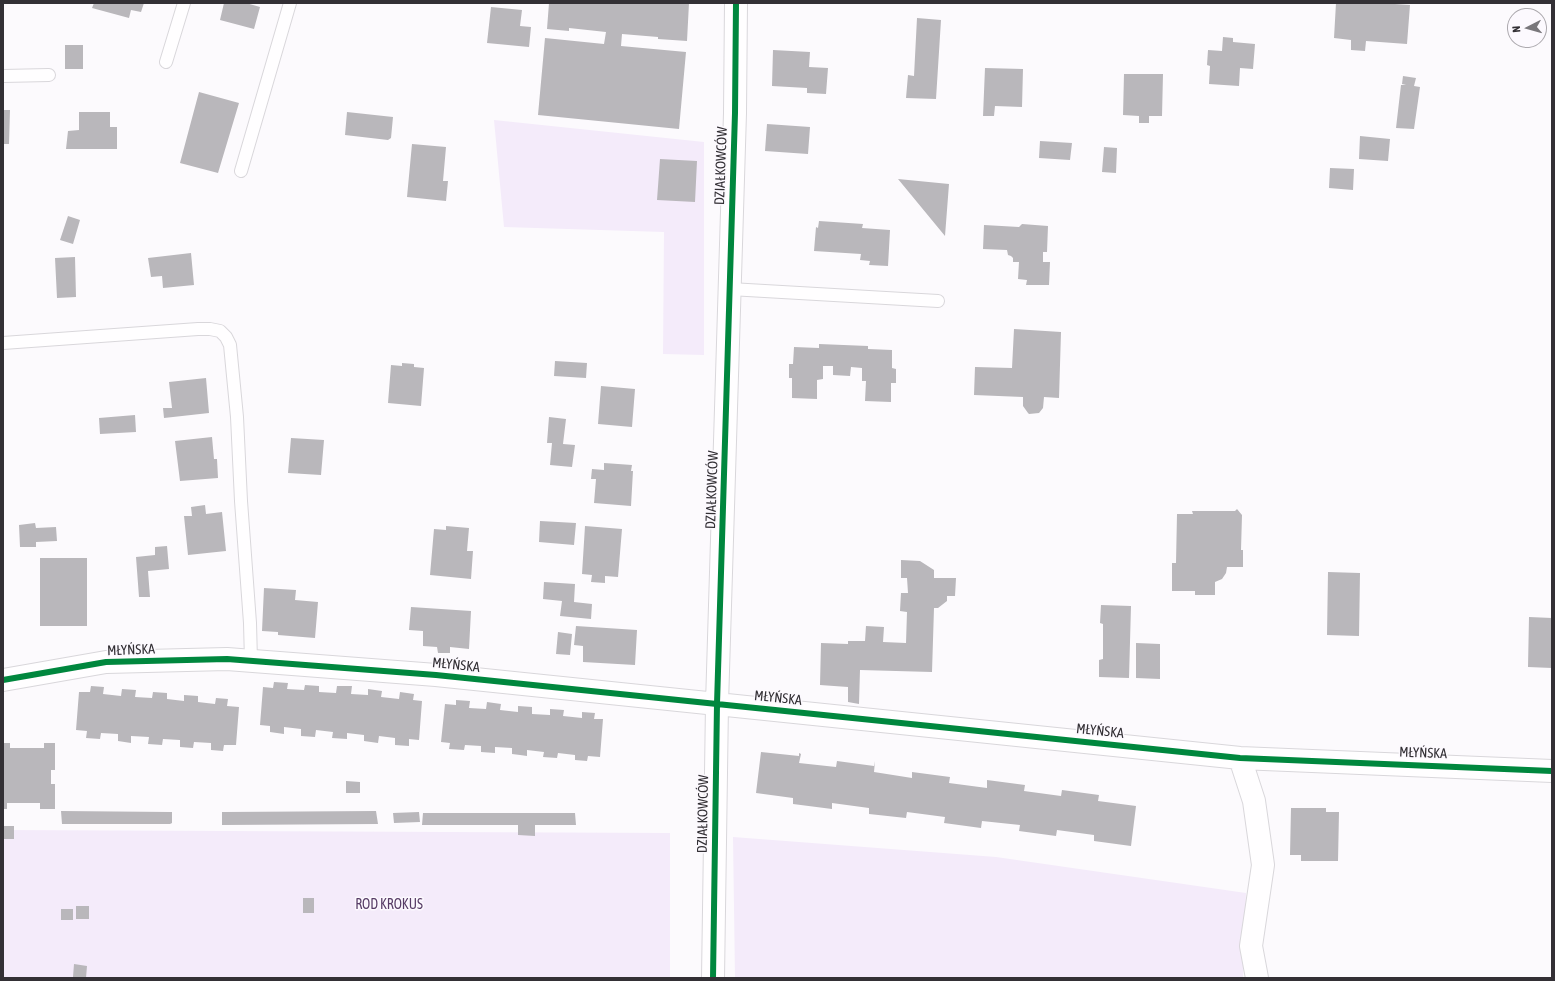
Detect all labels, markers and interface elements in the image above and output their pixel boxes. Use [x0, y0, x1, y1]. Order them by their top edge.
north arrow [1507, 8, 1547, 48]
text: N [1510, 25, 1522, 33]
street label: DZIAŁKOWCÓW [711, 127, 731, 205]
street label: DZIAŁKOWCÓW [702, 451, 722, 529]
street label: MŁYŃSKA [107, 641, 155, 659]
street label: MŁYŃSKA [431, 654, 481, 676]
street label: MŁYŃSKA [753, 687, 803, 709]
street label: MŁYŃSKA [1075, 720, 1125, 742]
street label: MŁYŃSKA [1399, 744, 1447, 762]
street label: DZIAŁKOWCÓW [694, 775, 712, 853]
park label: ROD KROKUS [355, 897, 423, 913]

